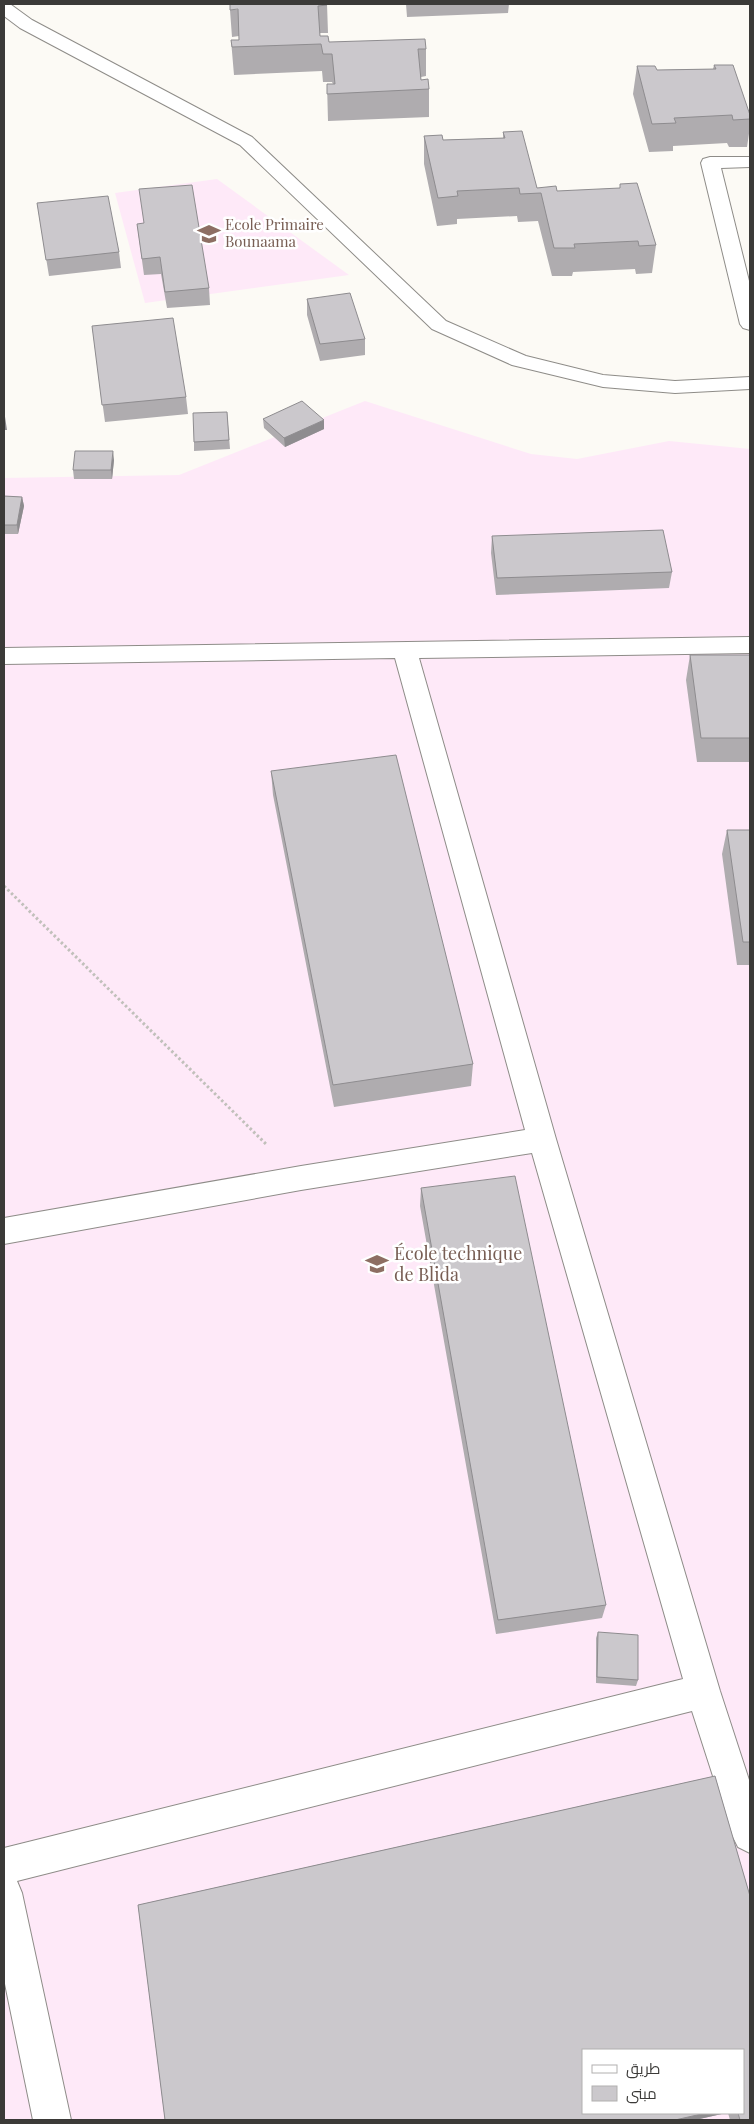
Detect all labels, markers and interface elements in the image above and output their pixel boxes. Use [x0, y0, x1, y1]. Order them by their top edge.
place label: Ecole Primaire Bounaama [225, 214, 324, 251]
school or university icon: Ecole Primaire Bounaama [196, 221, 222, 247]
place label: École technique de Blida [394, 1241, 522, 1286]
school or university icon: École technique de Blida [364, 1251, 390, 1277]
legend [582, 2049, 744, 2114]
text: طريق [626, 2058, 660, 2079]
text: مبنى [626, 2083, 657, 2104]

